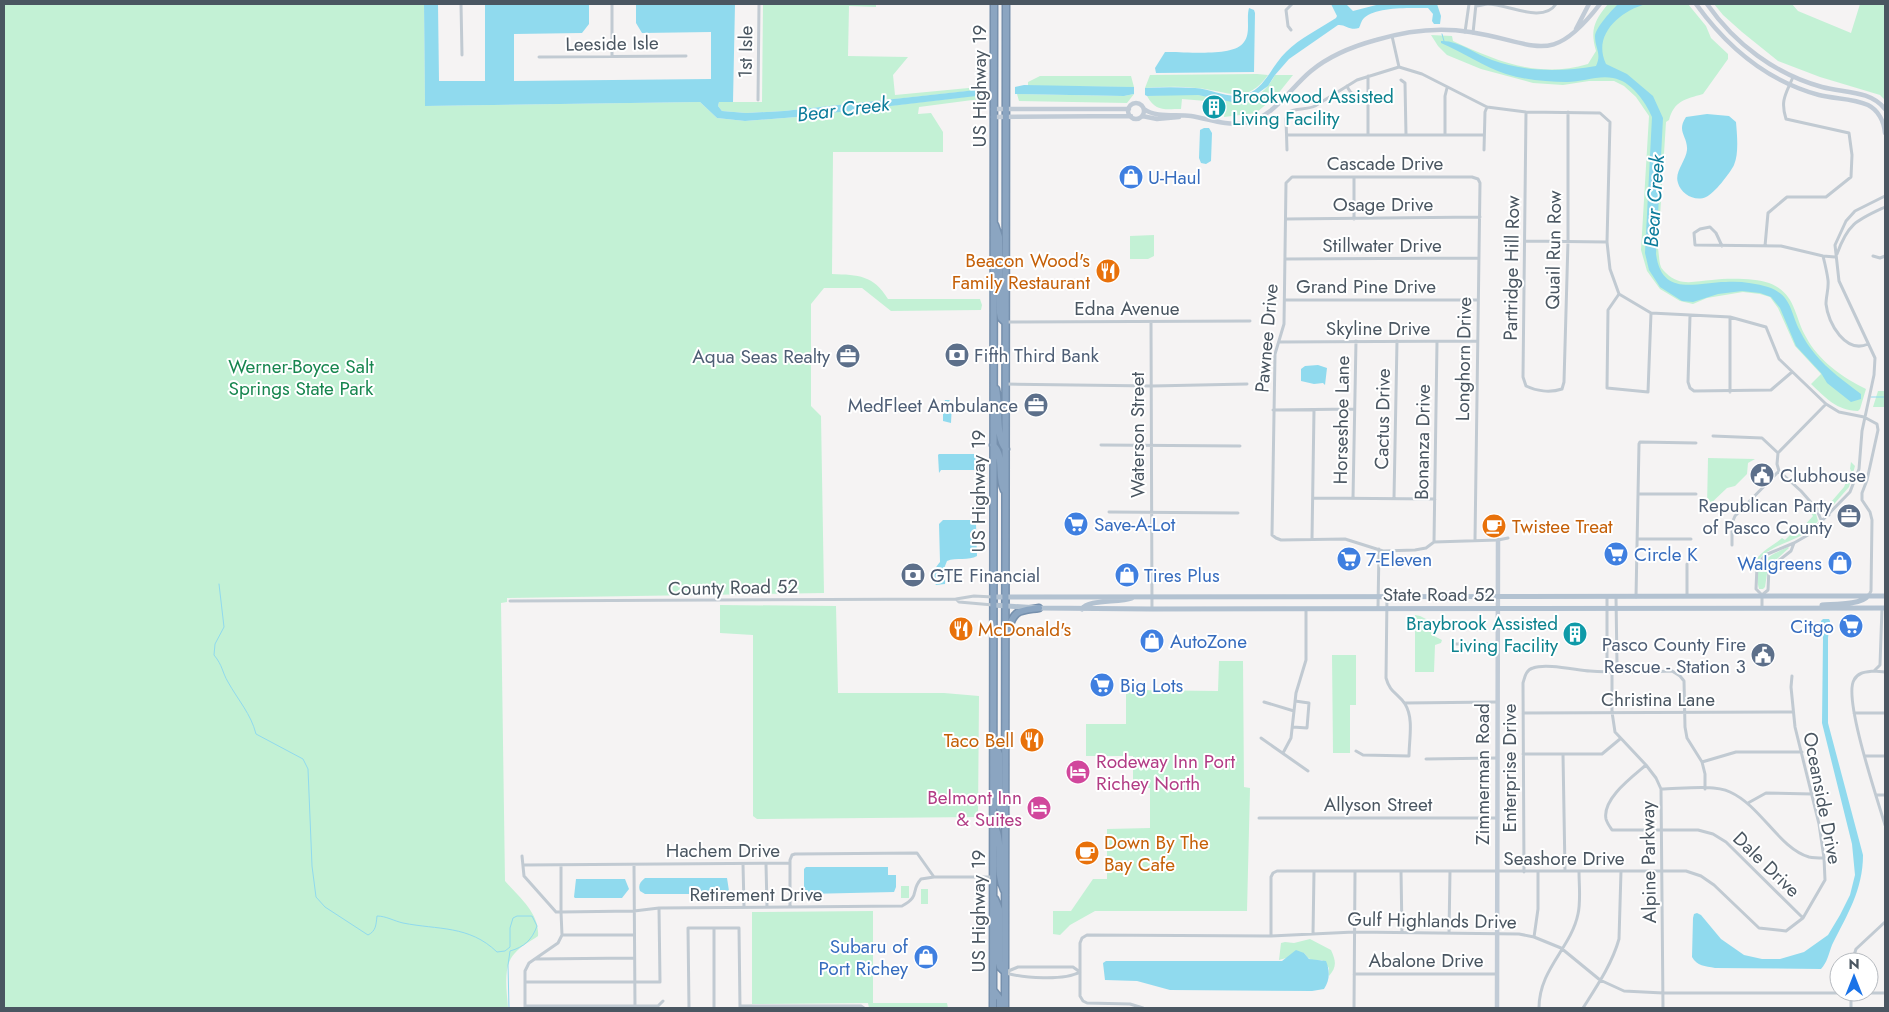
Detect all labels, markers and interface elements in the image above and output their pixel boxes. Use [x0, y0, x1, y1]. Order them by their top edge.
street label: 1st Isle [732, 25, 759, 79]
street label: US Highway 19 [966, 25, 993, 147]
street label: Leeside Isle [565, 29, 659, 58]
place label: Brookwood Assisted Living Facility [1232, 83, 1394, 132]
water label: Bear Creek [795, 89, 892, 130]
building icon: Brookwood Assisted Living Facility [1201, 94, 1227, 120]
street label: Cascade Drive [1327, 150, 1444, 177]
water label: Bear Creek [1637, 152, 1672, 248]
shop icon: U-Haul [1118, 164, 1144, 190]
place label: U-Haul [1148, 164, 1201, 191]
street label: Quail Run Row [1539, 190, 1568, 310]
street label: Osage Drive [1333, 191, 1433, 218]
street label: Partridge Hill Row [1497, 195, 1526, 341]
street label: Stillwater Drive [1322, 232, 1442, 259]
place label: Beacon Wood's Family Restaurant [952, 247, 1090, 296]
restaurant icon: Beacon Wood's Family Restaurant [1095, 258, 1121, 284]
street label: Grand Pine Drive [1296, 273, 1436, 300]
street label: Pawnee Drive [1248, 282, 1285, 394]
street label: Edna Avenue [1074, 295, 1180, 322]
street label: Longhorn Drive [1449, 296, 1478, 421]
street label: Skyline Drive [1326, 315, 1430, 342]
bank icon: Fifth Third Bank [944, 342, 970, 368]
place label: Fifth Third Bank [974, 342, 1100, 369]
place label: Aqua Seas Realty [692, 343, 831, 370]
office icon: Aqua Seas Realty [835, 343, 861, 369]
park label: Werner-Boyce Salt Springs State Park [228, 353, 374, 402]
street label: Horseshoe Lane [1327, 355, 1356, 485]
street label: Cactus Drive [1368, 368, 1397, 470]
street label: Waterson Street [1124, 372, 1151, 498]
street label: Bonanza Drive [1408, 384, 1437, 500]
place label: MedFleet Ambulance [848, 392, 1018, 419]
office icon: MedFleet Ambulance [1023, 392, 1049, 418]
street label: US Highway 19 [965, 430, 992, 552]
public building icon: Clubhouse [1749, 462, 1775, 488]
place label: Clubhouse [1780, 462, 1866, 489]
place label: Republican Party of Pasco County [1698, 492, 1833, 541]
office icon: Republican Party of Pasco County [1836, 503, 1862, 529]
supermarket icon: Save-A-Lot [1063, 511, 1089, 537]
place label: Save-A-Lot [1094, 511, 1176, 538]
cafe icon: Twistee Treat [1481, 513, 1507, 539]
place label: Twistee Treat [1512, 513, 1613, 540]
supermarket icon: Circle K [1603, 541, 1629, 567]
place label: Circle K [1634, 541, 1698, 568]
supermarket icon: 7-Eleven [1336, 546, 1362, 572]
place label: 7-Eleven [1366, 546, 1432, 573]
place label: Walgreens [1737, 550, 1822, 577]
shop icon: Walgreens [1827, 550, 1853, 576]
bank icon: GTE Financial [900, 562, 926, 588]
place label: GTE Financial [930, 562, 1040, 589]
shop icon: Tires Plus [1114, 562, 1140, 588]
place label: Tires Plus [1144, 562, 1220, 589]
street label: County Road 52 [668, 573, 798, 602]
street label: State Road 52 [1383, 581, 1495, 608]
place label: Braybrook Assisted Living Facility [1406, 610, 1559, 659]
place label: Citgo [1790, 613, 1834, 640]
supermarket icon: Citgo [1838, 613, 1864, 639]
restaurant icon: McDonald's [948, 616, 974, 642]
place label: McDonald's [978, 616, 1072, 643]
building icon: Braybrook Assisted Living Facility [1562, 621, 1588, 647]
shop icon: AutoZone [1139, 628, 1165, 654]
place label: AutoZone [1170, 628, 1247, 655]
place label: Pasco County Fire Rescue - Station 3 [1602, 631, 1746, 680]
public building icon: Pasco County Fire Rescue - Station 3 [1750, 642, 1776, 668]
supermarket icon: Big Lots [1089, 672, 1115, 698]
place label: Big Lots [1120, 672, 1184, 699]
street label: Christina Lane [1601, 686, 1715, 713]
street label: Zimmerman Road [1469, 703, 1496, 845]
street label: Enterprise Drive [1496, 703, 1523, 832]
place label: Taco Bell [944, 727, 1014, 754]
restaurant icon: Taco Bell [1019, 727, 1045, 753]
street label: Oceanside Drive [1796, 730, 1849, 867]
place label: Rodeway Inn Port Richey North [1096, 748, 1235, 797]
hotel icon: Rodeway Inn Port Richey North [1065, 759, 1091, 785]
place label: Belmont Inn & Suites [927, 784, 1022, 833]
street label: Allyson Street [1324, 791, 1433, 818]
hotel icon: Belmont Inn & Suites [1026, 795, 1052, 821]
street label: Alpine Parkway [1634, 800, 1663, 924]
street label: Dale Drive [1727, 825, 1806, 903]
place label: Down By The Bay Cafe [1104, 829, 1209, 878]
street label: Hachem Drive [666, 837, 780, 864]
cafe icon: Down By The Bay Cafe [1074, 840, 1100, 866]
street label: Seashore Drive [1503, 845, 1625, 872]
street label: US Highway 19 [965, 850, 992, 972]
street label: Retirement Drive [689, 881, 823, 908]
street label: Gulf Highlands Drive [1347, 906, 1517, 935]
place label: Subaru of Port Richey [819, 933, 909, 982]
shop icon: Subaru of Port Richey [913, 944, 939, 970]
street label: Abalone Drive [1369, 947, 1484, 974]
north arrow [1829, 952, 1879, 1002]
text: N [1848, 954, 1860, 974]

